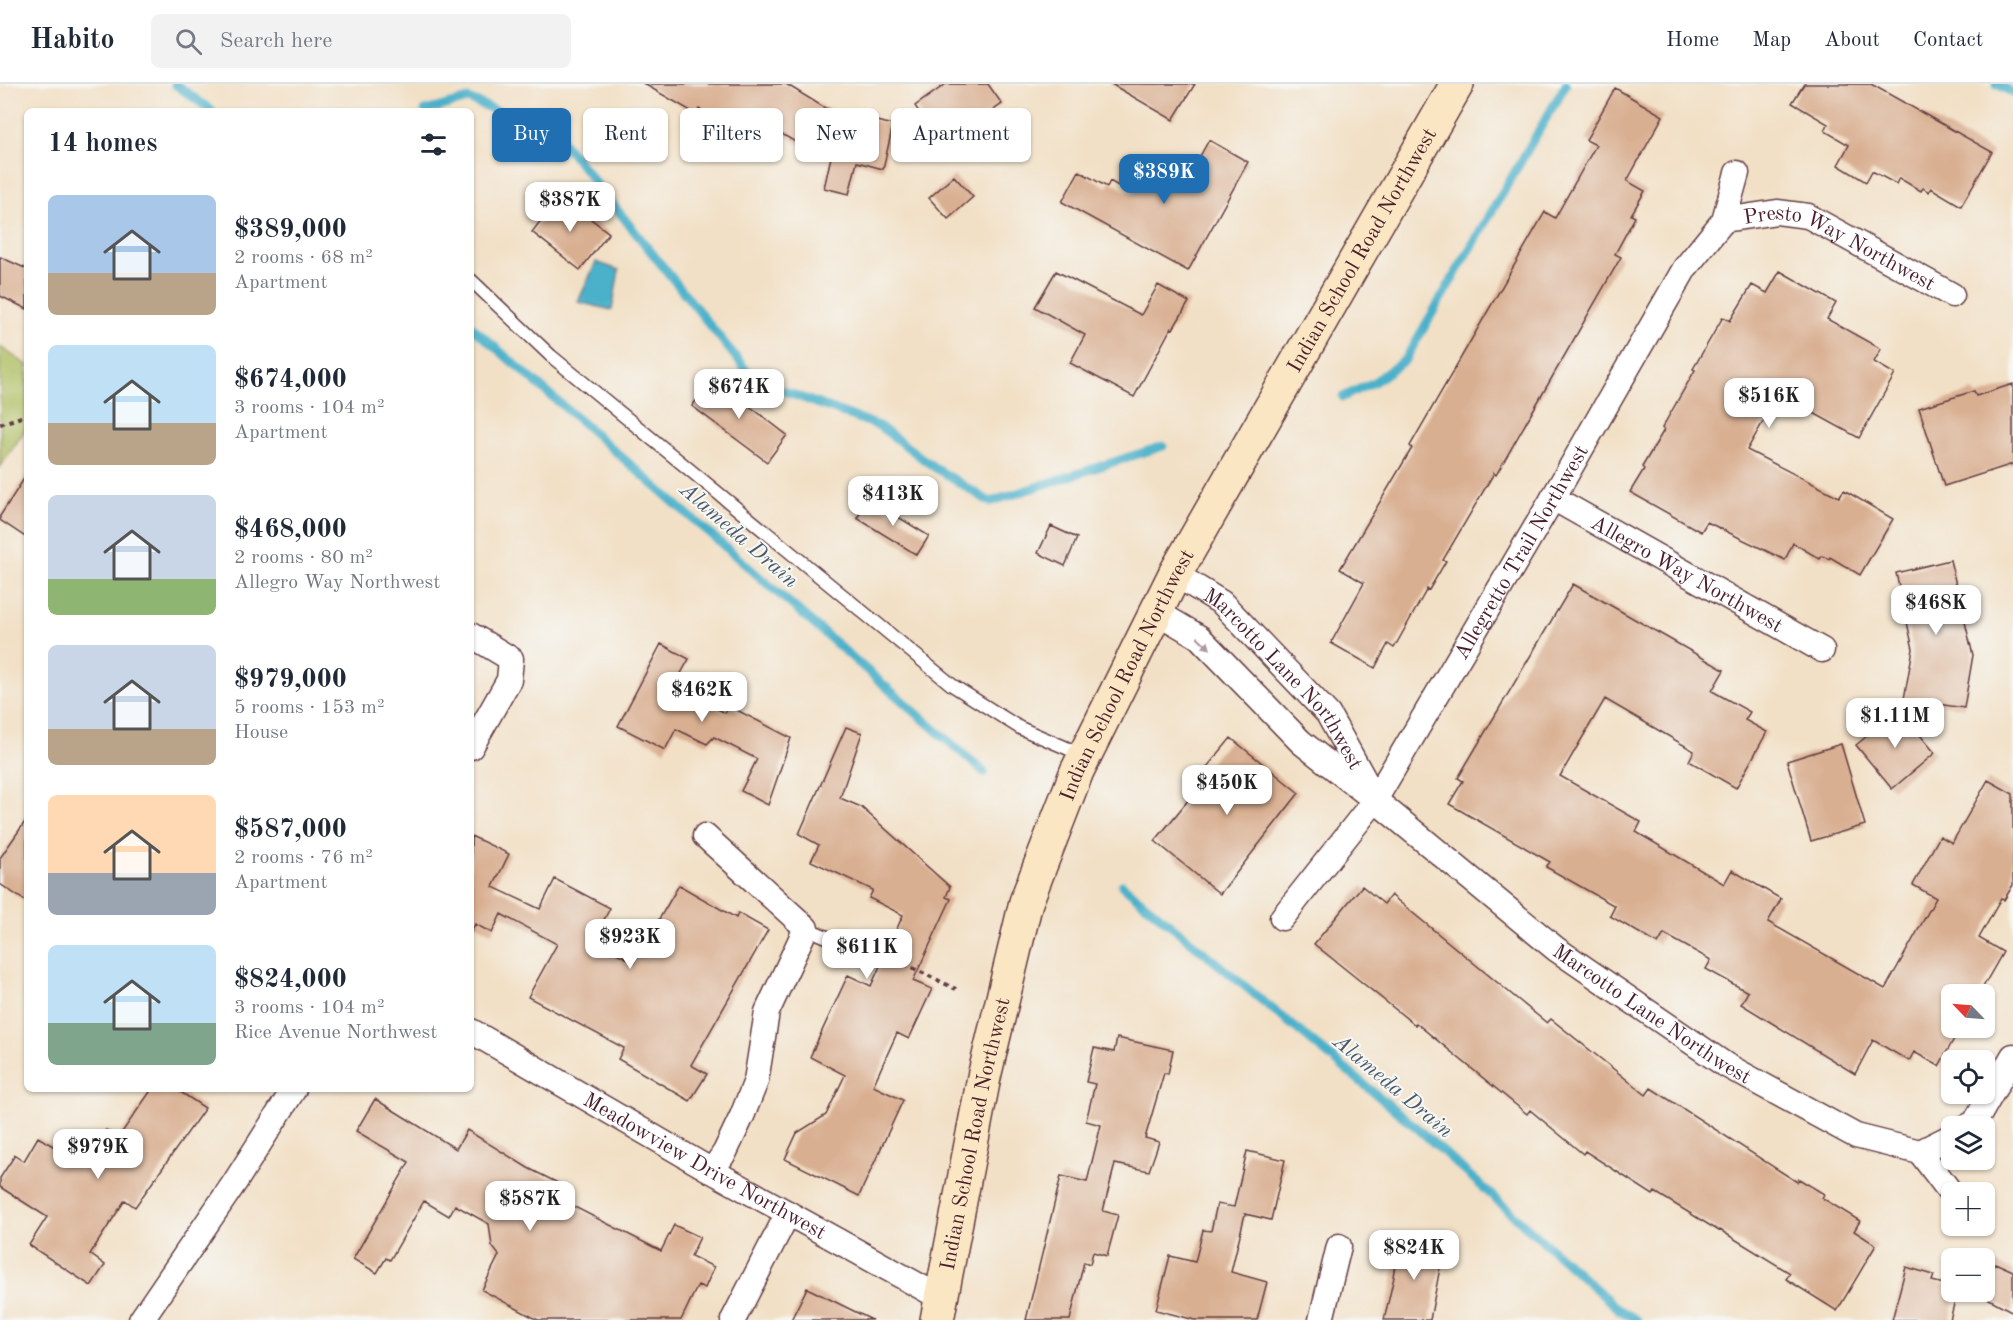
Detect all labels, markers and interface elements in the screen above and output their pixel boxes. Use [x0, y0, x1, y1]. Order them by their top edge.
search box [151, 14, 571, 68]
icon: search [172, 25, 205, 58]
text: Habito [30, 27, 115, 55]
text: Search here [220, 30, 332, 52]
text: Home [1666, 30, 1719, 51]
text: Map [1752, 30, 1791, 51]
text: About [1824, 30, 1880, 51]
text: Contact [1913, 30, 1983, 51]
chip: Buy [492, 108, 571, 162]
chip: Rent [583, 108, 668, 162]
chip: Filters [680, 108, 783, 162]
chip: New [795, 108, 879, 162]
chip: Apartment [891, 108, 1031, 162]
street label: Indian School Road Northwest [1284, 125, 1441, 376]
icon: filters [417, 128, 450, 161]
text: 14 homes [48, 131, 157, 157]
pin: $389K [1122, 154, 1206, 205]
text: $389K [1133, 163, 1195, 183]
pin: $387K [528, 182, 612, 233]
text: $387K [539, 191, 601, 211]
street label: Presto Way Northwest [1742, 203, 1938, 296]
text: $389,000 [234, 217, 347, 243]
icon: home [96, 219, 168, 291]
text: 2 rooms · 68 m² [234, 248, 373, 268]
text: Apartment [234, 273, 328, 293]
text: $674,000 [234, 367, 347, 393]
icon: home [96, 369, 168, 441]
pin: $674K [697, 369, 781, 420]
text: $674K [708, 378, 770, 398]
pin: $516K [1727, 378, 1811, 429]
text: $516K [1738, 387, 1800, 407]
text: 3 rooms · 104 m² [234, 398, 384, 418]
text: Apartment [234, 423, 328, 443]
street label: Allegretto Trail Northwest [1451, 442, 1593, 663]
pin: $413K [851, 476, 935, 527]
water label: Alameda Drain [675, 478, 802, 593]
text: $413K [862, 485, 924, 505]
street label: Allegro Way Northwest [1587, 513, 1786, 637]
text: $468,000 [234, 517, 347, 543]
icon: home [96, 519, 168, 591]
street label: Indian School Road Northwest [1057, 546, 1199, 804]
text: 2 rooms · 80 m² [234, 548, 373, 568]
text: Allegro Way Northwest [234, 573, 440, 593]
street label: Marcotto Lane Northwest [1199, 585, 1366, 773]
pin: $468K [1894, 585, 1978, 636]
text: $468K [1905, 594, 1967, 614]
one-way arrow [1197, 636, 1212, 650]
text: $979,000 [234, 667, 347, 693]
icon: home [96, 669, 168, 741]
pin: $462K [660, 672, 744, 723]
text: $462K [671, 681, 733, 701]
text: 5 rooms · 153 m² [234, 698, 384, 718]
pin: $1.11M [1846, 698, 1944, 749]
text: $1.11M [1860, 707, 1930, 727]
text: House [234, 723, 288, 743]
pin: $450K [1185, 765, 1269, 816]
text: $450K [1196, 774, 1258, 794]
text: $587,000 [234, 817, 347, 843]
icon: home [96, 819, 168, 891]
text: 2 rooms · 76 m² [234, 848, 373, 868]
text: Apartment [234, 873, 328, 893]
pin: $923K [588, 919, 672, 970]
text: $923K [599, 928, 661, 948]
pin: $611K [825, 929, 909, 980]
text: $611K [836, 938, 898, 958]
street label: Marcotto Lane Northwest [1548, 941, 1754, 1089]
text: $824,000 [234, 967, 347, 993]
icon: home [96, 969, 168, 1041]
north arrow [1941, 984, 1995, 1038]
map controls [1941, 984, 1995, 1302]
street label: Indian School Road Northwest [938, 996, 1015, 1272]
text: 3 rooms · 104 m² [234, 998, 384, 1018]
text: Rice Avenue Northwest [234, 1023, 437, 1043]
water label: Alameda Drain [1328, 1030, 1457, 1143]
button: locate [1941, 1050, 1995, 1104]
street label: Meadowview Drive Northwest [579, 1090, 829, 1244]
button: layers [1941, 1116, 1995, 1170]
pin: $979K [56, 1129, 140, 1180]
text: $979K [67, 1138, 129, 1158]
pin: $587K [488, 1181, 572, 1232]
button: + [1941, 1182, 1995, 1236]
text: $587K [499, 1190, 561, 1210]
pin: $824K [1372, 1230, 1456, 1281]
text: $824K [1383, 1239, 1445, 1259]
button: − [1941, 1248, 1995, 1302]

